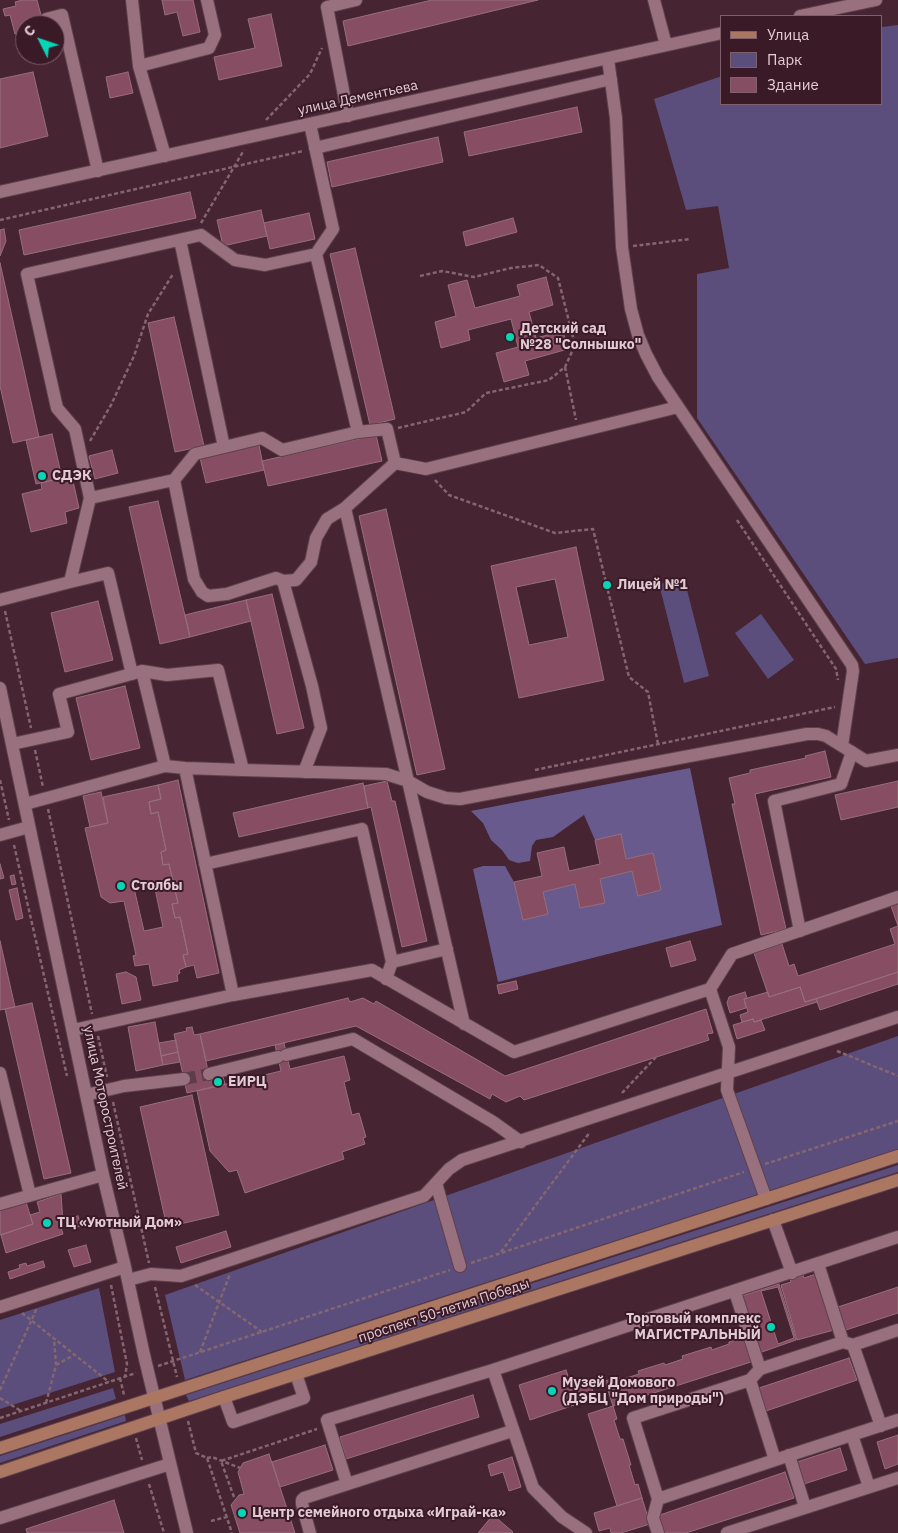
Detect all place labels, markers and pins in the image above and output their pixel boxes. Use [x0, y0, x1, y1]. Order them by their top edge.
place label: Детский сад №28 "Солнышко" [520, 321, 641, 354]
marker: Детский сад №28 "Солнышко" [504, 331, 516, 343]
place label: СДЭК [52, 468, 91, 484]
marker: СДЭК [36, 470, 48, 482]
place label: Лицей №1 [617, 577, 688, 593]
marker: Лицей №1 [601, 579, 613, 591]
place label: Столбы [131, 878, 183, 894]
marker: Столбы [115, 880, 127, 892]
place label: ЕИРЦ [228, 1074, 267, 1090]
marker: ЕИРЦ [212, 1076, 224, 1088]
place label: ТЦ «Уютный Дом» [57, 1215, 182, 1231]
marker: ТЦ «Уютный Дом» [41, 1217, 53, 1229]
place label: Торговый комплекс МАГИСТРАЛЬНЫЙ [626, 1311, 761, 1344]
marker: Торговый комплекс МАГИСТРАЛЬНЫЙ [765, 1321, 777, 1333]
place label: Музей Домового (ДЭБЦ "Дом природы") [562, 1375, 724, 1408]
marker: Музей Домового (ДЭБЦ "Дом природы") [546, 1385, 558, 1397]
place label: Центр семейного отдыха «Играй-ка» [252, 1505, 506, 1521]
marker: Центр семейного отдыха «Играй-ка» [236, 1507, 248, 1519]

